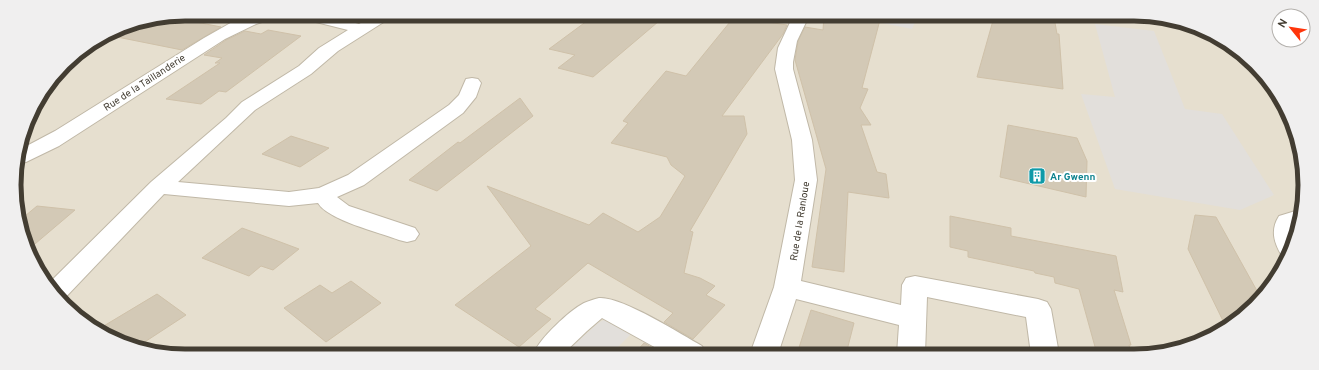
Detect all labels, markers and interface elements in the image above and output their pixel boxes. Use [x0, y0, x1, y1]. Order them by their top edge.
north arrow [1271, 8, 1311, 48]
text: N [1275, 17, 1291, 30]
street label: Rue de la Taillanderie [101, 52, 188, 115]
building icon: Ar Gwenn [1027, 166, 1047, 186]
place label: Ar Gwenn [1050, 171, 1095, 184]
street label: Rue de la Ranloue [788, 181, 813, 262]

